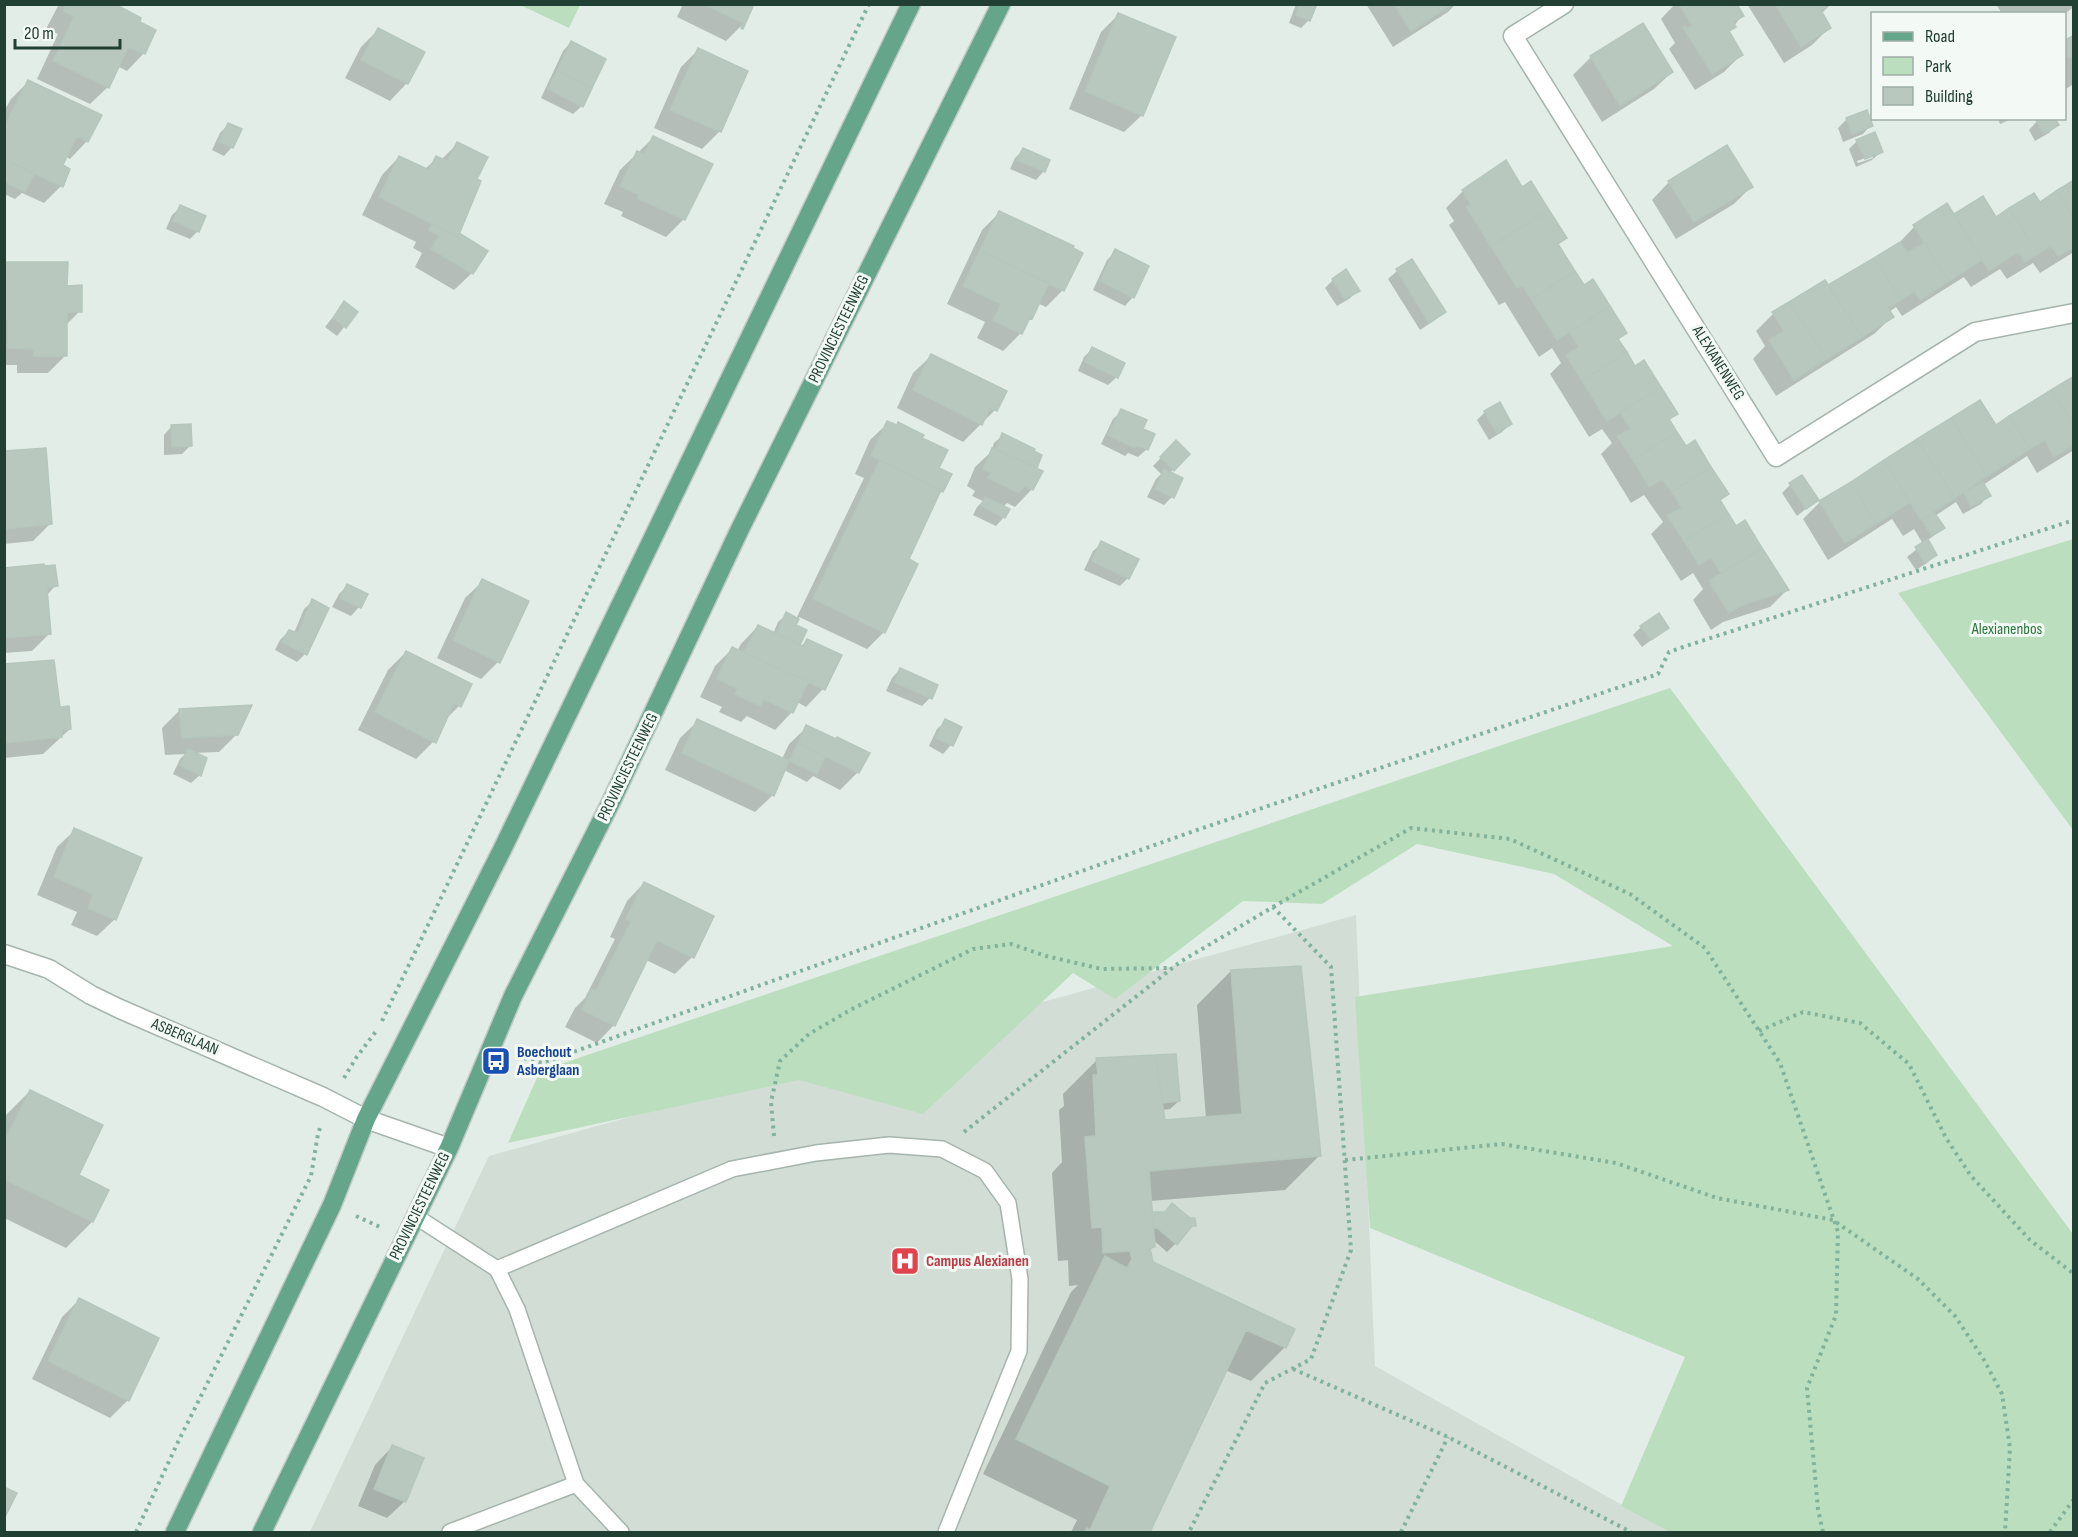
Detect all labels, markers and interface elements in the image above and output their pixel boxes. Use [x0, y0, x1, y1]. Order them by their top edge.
scale bar [15, 12, 120, 50]
legend [1871, 12, 2066, 120]
text: 20 m [24, 23, 54, 44]
text: Road [1925, 26, 1955, 47]
text: Park [1925, 56, 1951, 77]
text: Building [1925, 86, 1973, 107]
street label: PROVINCIESTEENWEG [805, 272, 873, 386]
street label: ALEXIANENWEG [1687, 322, 1748, 404]
park label: Alexianenbos [1971, 620, 2043, 639]
street label: PROVINCIESTEENWEG [594, 710, 662, 824]
street label: ASBERGLAAN [148, 1014, 221, 1060]
place label: Boechout Asberglaan [516, 1043, 579, 1080]
bus stop icon: Boechout Asberglaan [480, 1045, 512, 1077]
street label: PROVINCIESTEENWEG [386, 1149, 454, 1263]
hospital icon: Campus Alexianen [889, 1245, 921, 1277]
place label: Campus Alexianen [926, 1252, 1029, 1271]

